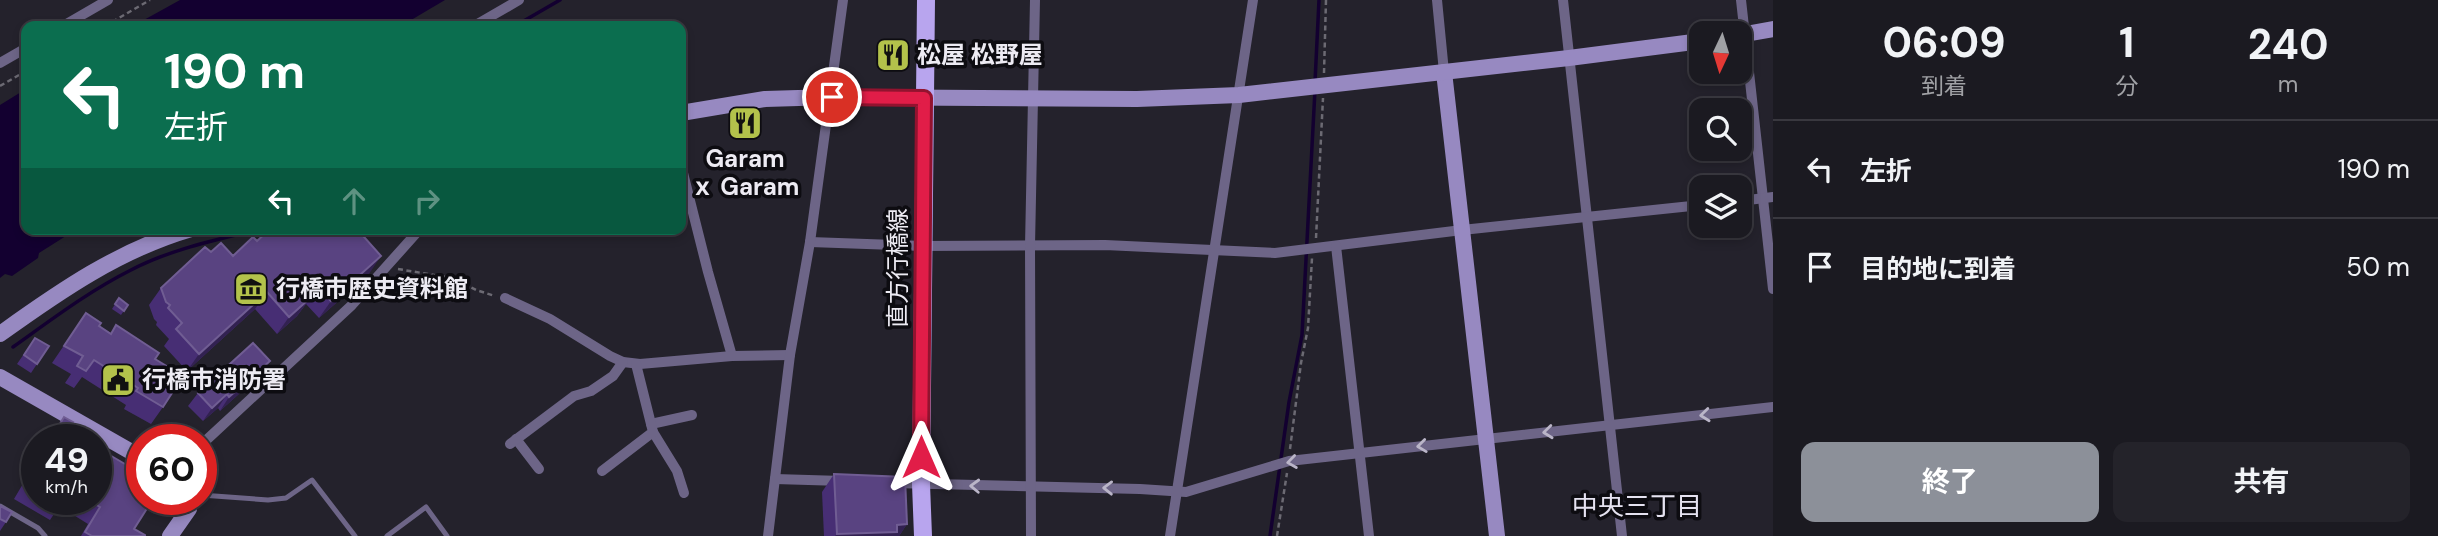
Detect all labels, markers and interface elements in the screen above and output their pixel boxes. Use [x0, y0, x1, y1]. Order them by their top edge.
text: 06:09 [1883, 15, 2006, 70]
text: 1 [2119, 15, 2134, 70]
text: 240 [2248, 17, 2328, 72]
north arrow [1689, 21, 1752, 84]
map controls [1689, 21, 1752, 238]
restaurant icon: 松屋 松野屋 [874, 36, 912, 74]
text: 190 m [164, 39, 305, 103]
place label: 松屋 松野屋 [917, 39, 1043, 70]
icon: left [49, 49, 140, 140]
pin [802, 67, 862, 127]
text: m [2278, 69, 2298, 99]
text: 到着 [1921, 71, 1967, 101]
text: 分 [2115, 71, 2138, 101]
icon: arrive [813, 78, 851, 116]
button: search [1689, 98, 1752, 161]
restaurant icon: Garam ｘ Garam [726, 104, 764, 142]
text: 左折 [164, 106, 228, 148]
place label: Garam ｘ Garam [691, 143, 799, 202]
icon: left [1801, 150, 1839, 188]
text: 190 m [2338, 152, 2410, 186]
text: 左折 [1860, 154, 1912, 188]
button: layers [1689, 175, 1752, 238]
icon: left [262, 182, 300, 220]
icon: ahead [335, 182, 373, 220]
icon: right [408, 182, 446, 220]
street label: 直方行橋線 [882, 208, 913, 328]
icon: arrive [1801, 248, 1839, 286]
text: 50 m [2346, 250, 2410, 284]
text: 目的地に到着 [1860, 252, 2016, 286]
museum icon: 行橋市歴史資料館 [232, 270, 270, 308]
place label: 行橋市歴史資料館 [276, 273, 468, 304]
public building icon: 行橋市消防署 [99, 361, 137, 399]
place label: 行橋市消防署 [142, 364, 286, 395]
one-way arrow [1699, 407, 1711, 422]
position arrow [884, 420, 958, 494]
speed limit sign: 60 [126, 424, 217, 515]
one-way arrow [1542, 424, 1553, 439]
text: 49 [44, 437, 89, 483]
one-way arrow [1417, 439, 1428, 454]
button: 終了 [1801, 442, 2099, 522]
button: 共有 [2113, 442, 2410, 522]
one-way arrow [1286, 454, 1298, 469]
text: km/h [45, 475, 88, 499]
one-way arrow [969, 478, 980, 493]
one-way arrow [1102, 481, 1113, 496]
district label: 中央三丁目 [1572, 489, 1702, 523]

